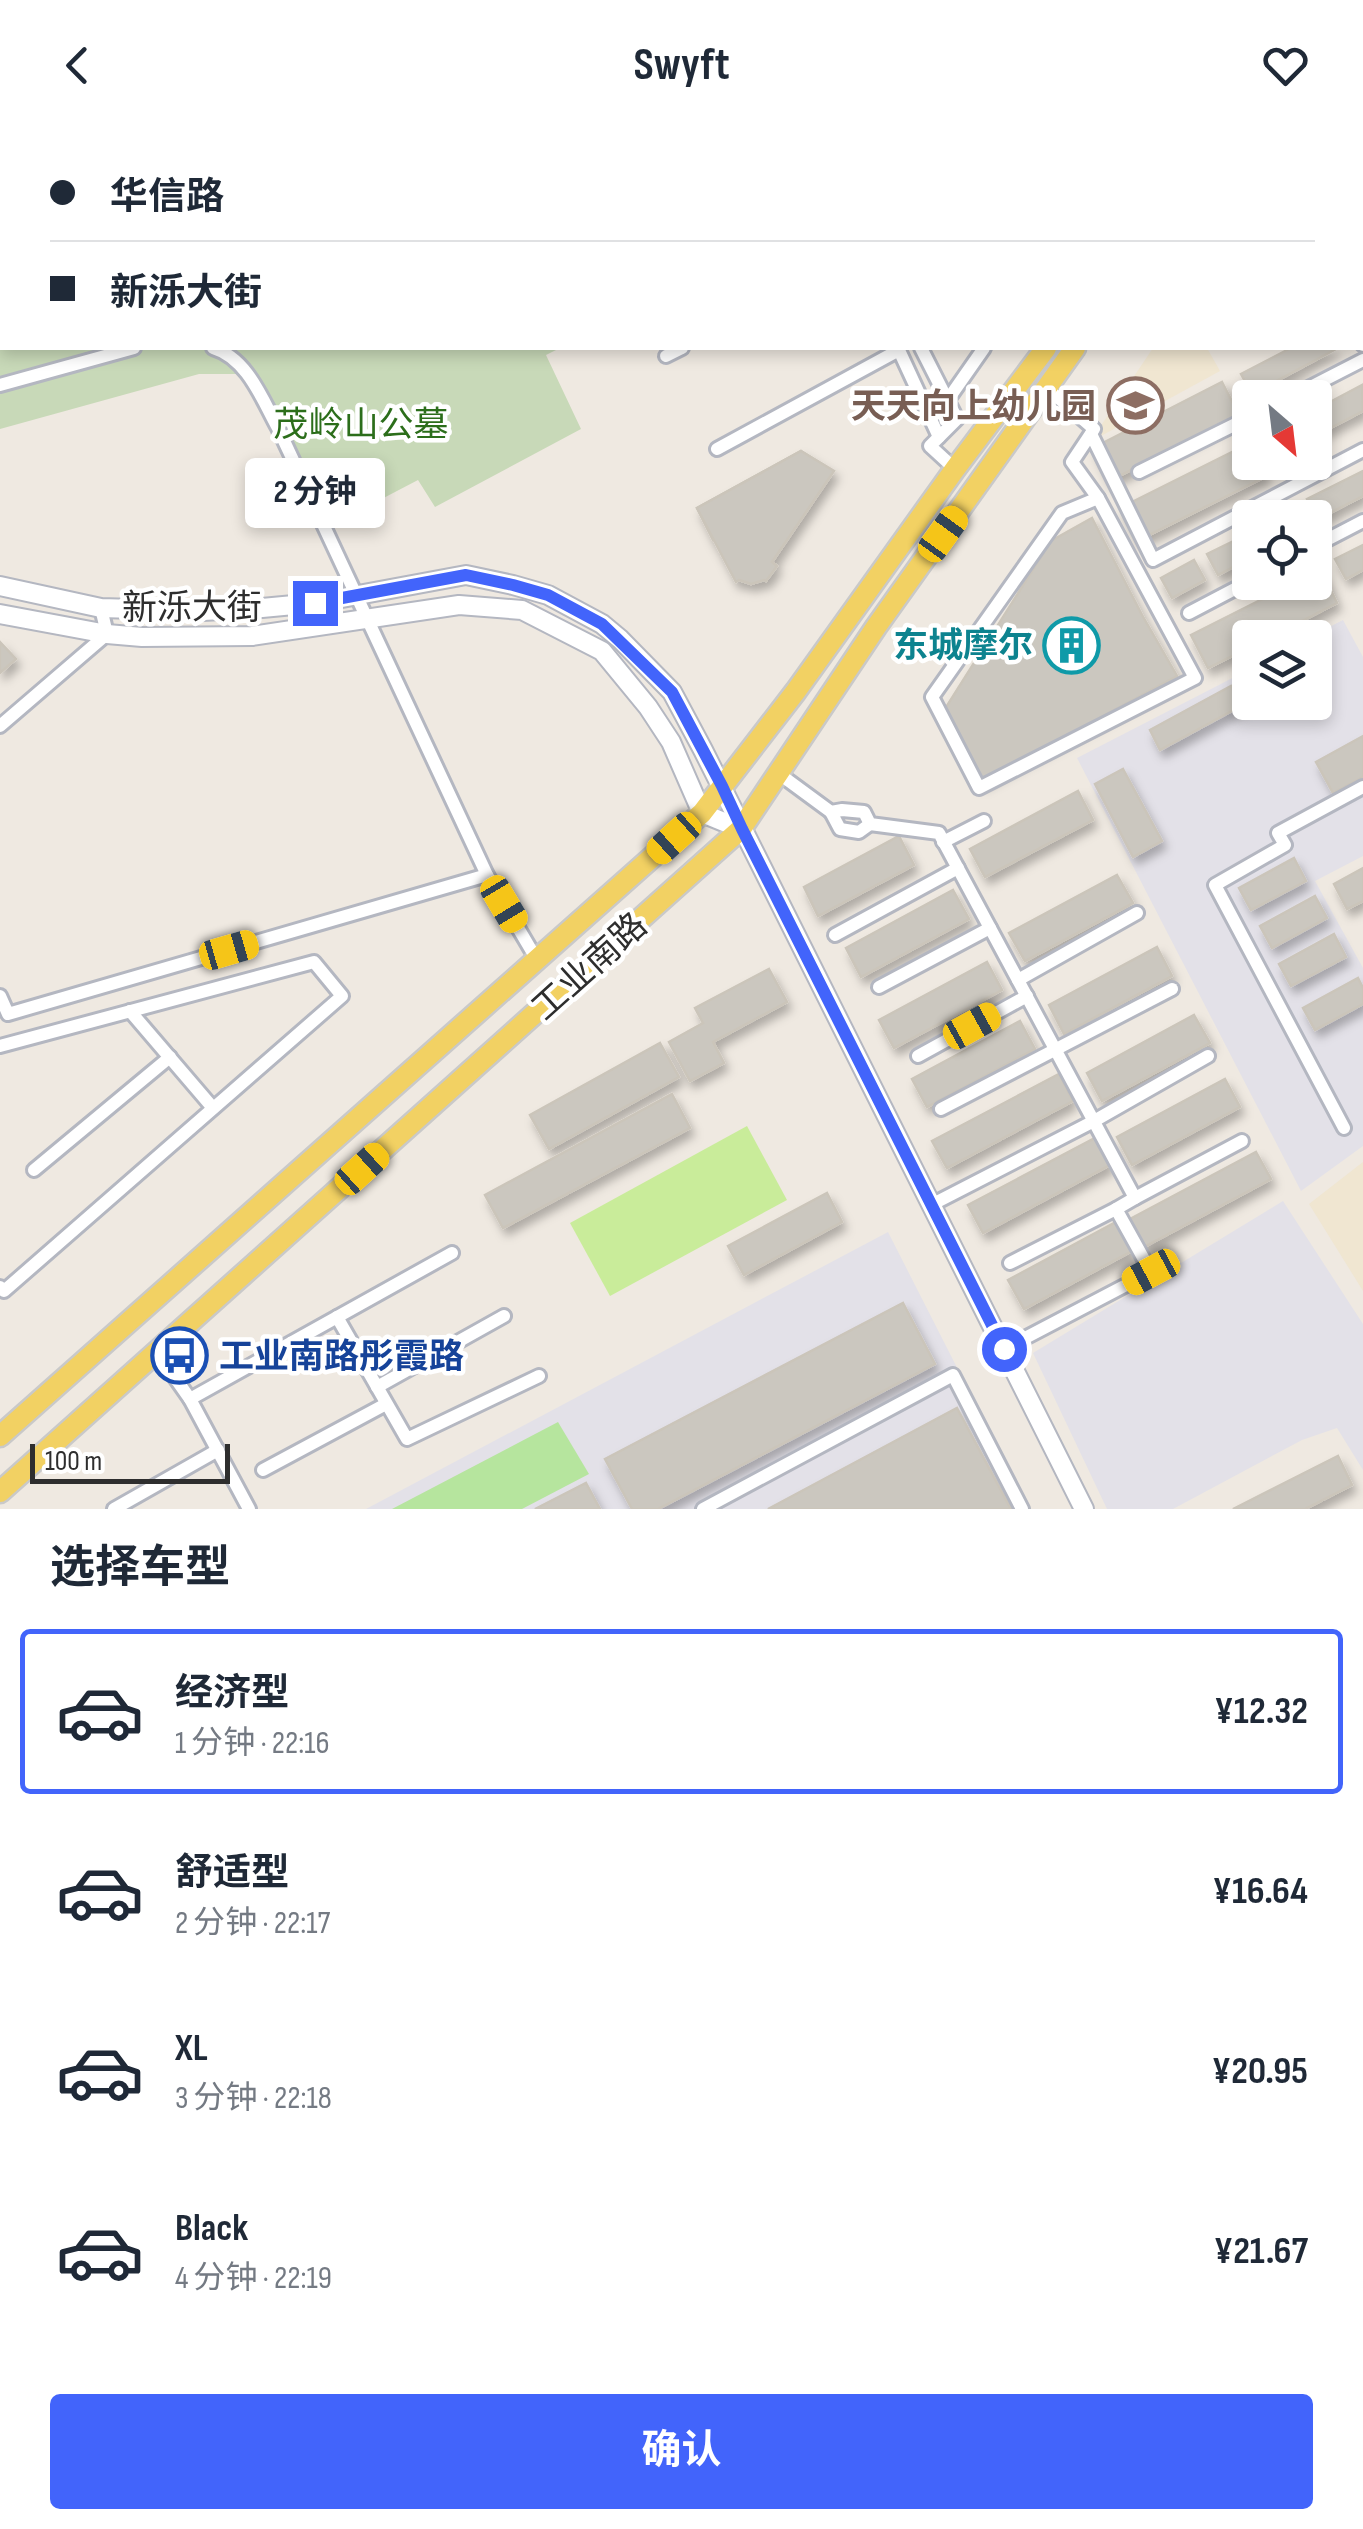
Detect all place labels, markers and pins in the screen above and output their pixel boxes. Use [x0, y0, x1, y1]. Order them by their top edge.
school or university icon: 天天向上幼儿园 [1105, 376, 1165, 436]
place label: 天天向上幼儿园 [851, 386, 1096, 429]
building icon: 东城摩尔 [1042, 615, 1102, 675]
place label: 东城摩尔 [893, 625, 1033, 668]
bus stop icon: 工业南路彤霞路 [150, 1326, 210, 1386]
place label: 工业南路彤霞路 [219, 1336, 464, 1379]

